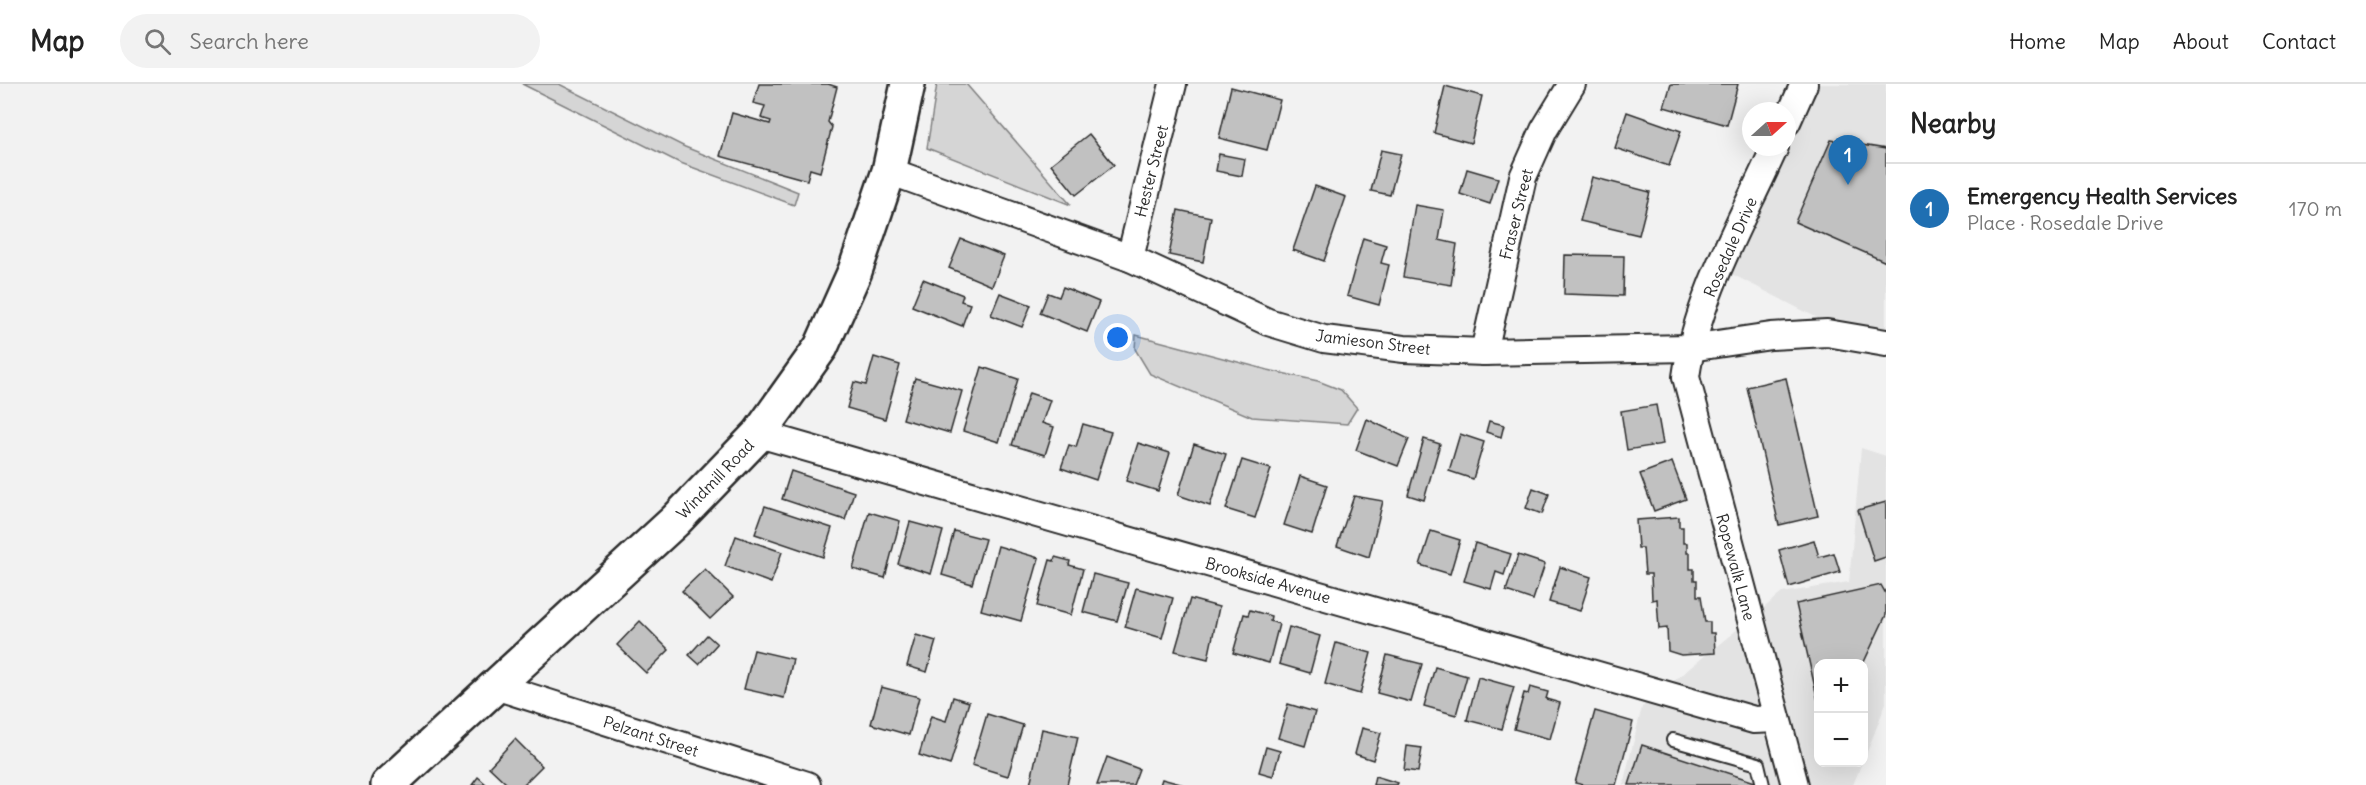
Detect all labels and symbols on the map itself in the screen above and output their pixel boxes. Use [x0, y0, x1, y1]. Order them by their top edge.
north arrow [1742, 102, 1796, 156]
street label: Hester Street [1130, 122, 1172, 219]
pin: 1 [1828, 135, 1868, 185]
street label: Fraser Street [1495, 166, 1537, 261]
street label: Rosedale Drive [1699, 194, 1761, 300]
your location [1103, 323, 1132, 352]
street label: Jamieson Street [1314, 325, 1432, 359]
street label: Windmill Road [672, 435, 758, 523]
street label: Ropewalk Lane [1712, 511, 1760, 623]
street label: Brookside Avenue [1203, 553, 1333, 607]
street label: Pelzant Street [601, 711, 702, 761]

